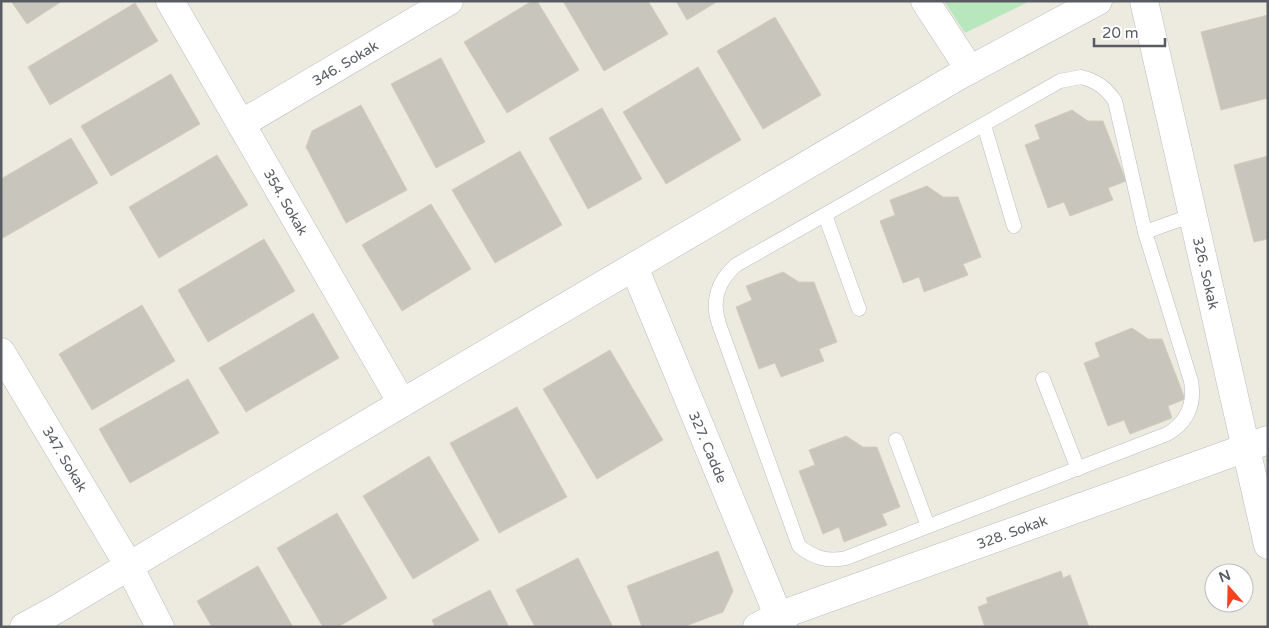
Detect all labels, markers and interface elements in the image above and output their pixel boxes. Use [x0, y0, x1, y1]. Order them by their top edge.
scale bar [1094, 15, 1165, 47]
text: 20 m [1102, 24, 1139, 42]
street label: 346. Sokak [309, 37, 382, 90]
street label: 354. Sokak [260, 166, 312, 239]
street label: 326. Sokak [1189, 235, 1222, 311]
street label: 327. Cadde [685, 409, 730, 486]
street label: 347. Sokak [38, 424, 91, 495]
street label: 328. Sokak [975, 512, 1050, 553]
north arrow [1204, 563, 1254, 613]
text: N [1217, 566, 1233, 586]

